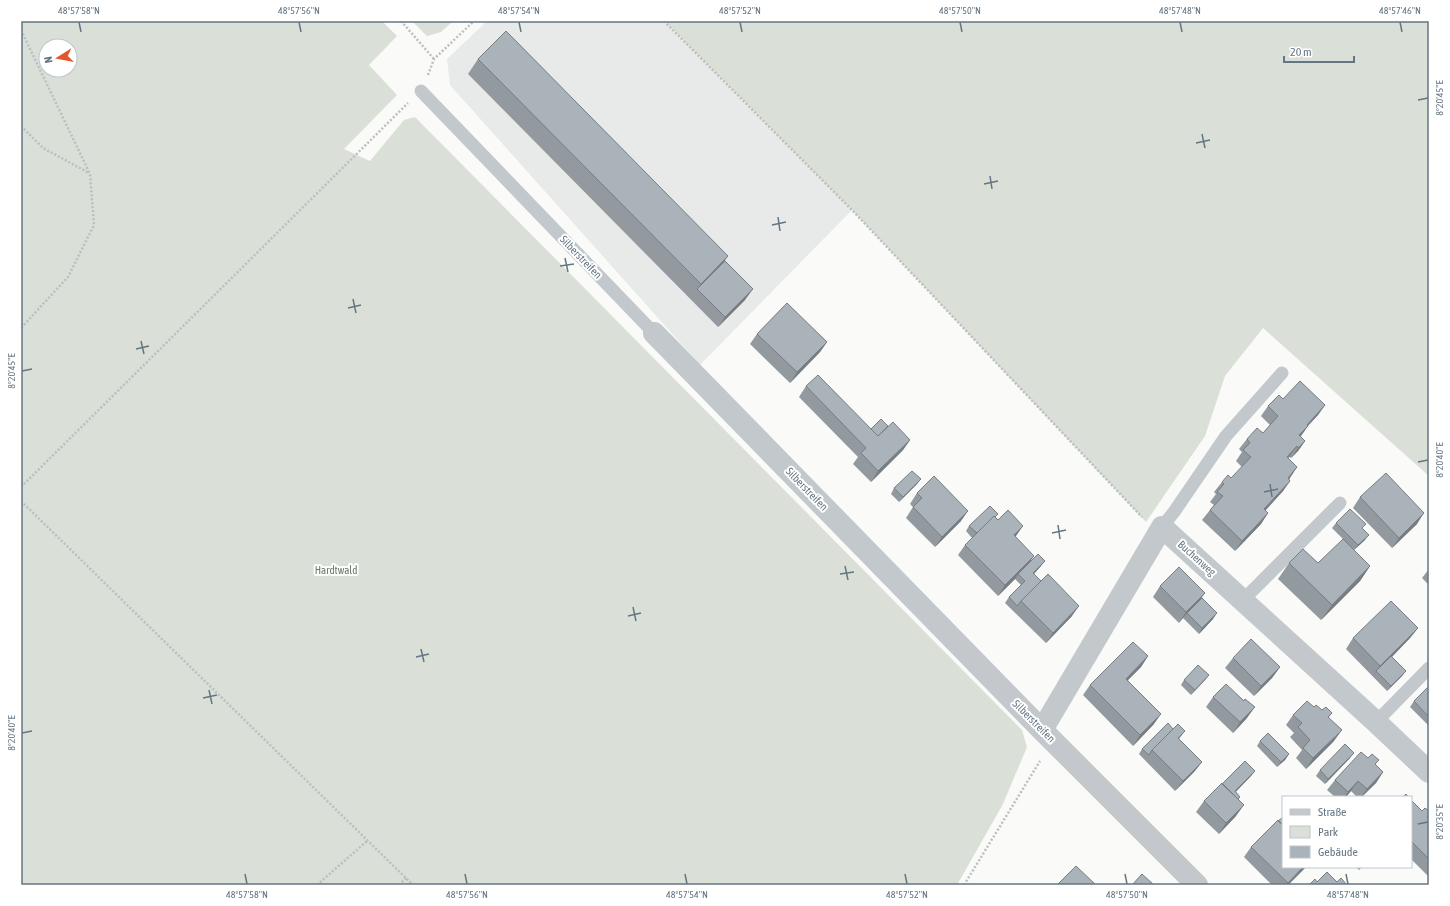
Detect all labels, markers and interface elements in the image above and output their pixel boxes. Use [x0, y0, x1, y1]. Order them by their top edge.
text: 48°57'58"N [58, 5, 100, 16]
text: 48°57'56"N [278, 5, 320, 16]
text: 48°57'54"N [498, 5, 540, 16]
text: 48°57'52"N [719, 5, 761, 16]
text: 48°57'50"N [939, 5, 981, 16]
text: 48°57'48"N [1159, 5, 1201, 16]
text: 48°57'46"N [1379, 5, 1421, 16]
north arrow [38, 38, 78, 78]
scale bar [1284, 38, 1354, 64]
text: 20 m [1290, 45, 1312, 59]
text: N [42, 56, 55, 64]
text: 8°20'45"E [1434, 80, 1445, 116]
street label: Silberstreifen [558, 233, 604, 281]
text: 8°20'45"E [6, 353, 17, 389]
text: 8°20'40"E [1434, 442, 1445, 478]
street label: Silberstreifen [784, 465, 830, 513]
street label: Buchenweg [1176, 538, 1218, 578]
park label: Hardtwald [315, 564, 357, 576]
street label: Silberstreifen [1010, 697, 1058, 745]
text: 8°20'40"E [6, 715, 17, 751]
legend [1282, 796, 1412, 868]
text: 8°20'35"E [1434, 804, 1445, 840]
text: Straße [1318, 805, 1346, 819]
text: Park [1318, 825, 1339, 839]
text: Gebäude [1318, 845, 1358, 859]
text: 48°57'58"N [226, 889, 268, 900]
text: 48°57'56"N [446, 889, 488, 900]
text: 48°57'54"N [666, 889, 708, 900]
text: 48°57'52"N [886, 889, 928, 900]
text: 48°57'50"N [1106, 889, 1148, 900]
text: 48°57'48"N [1327, 889, 1369, 900]

